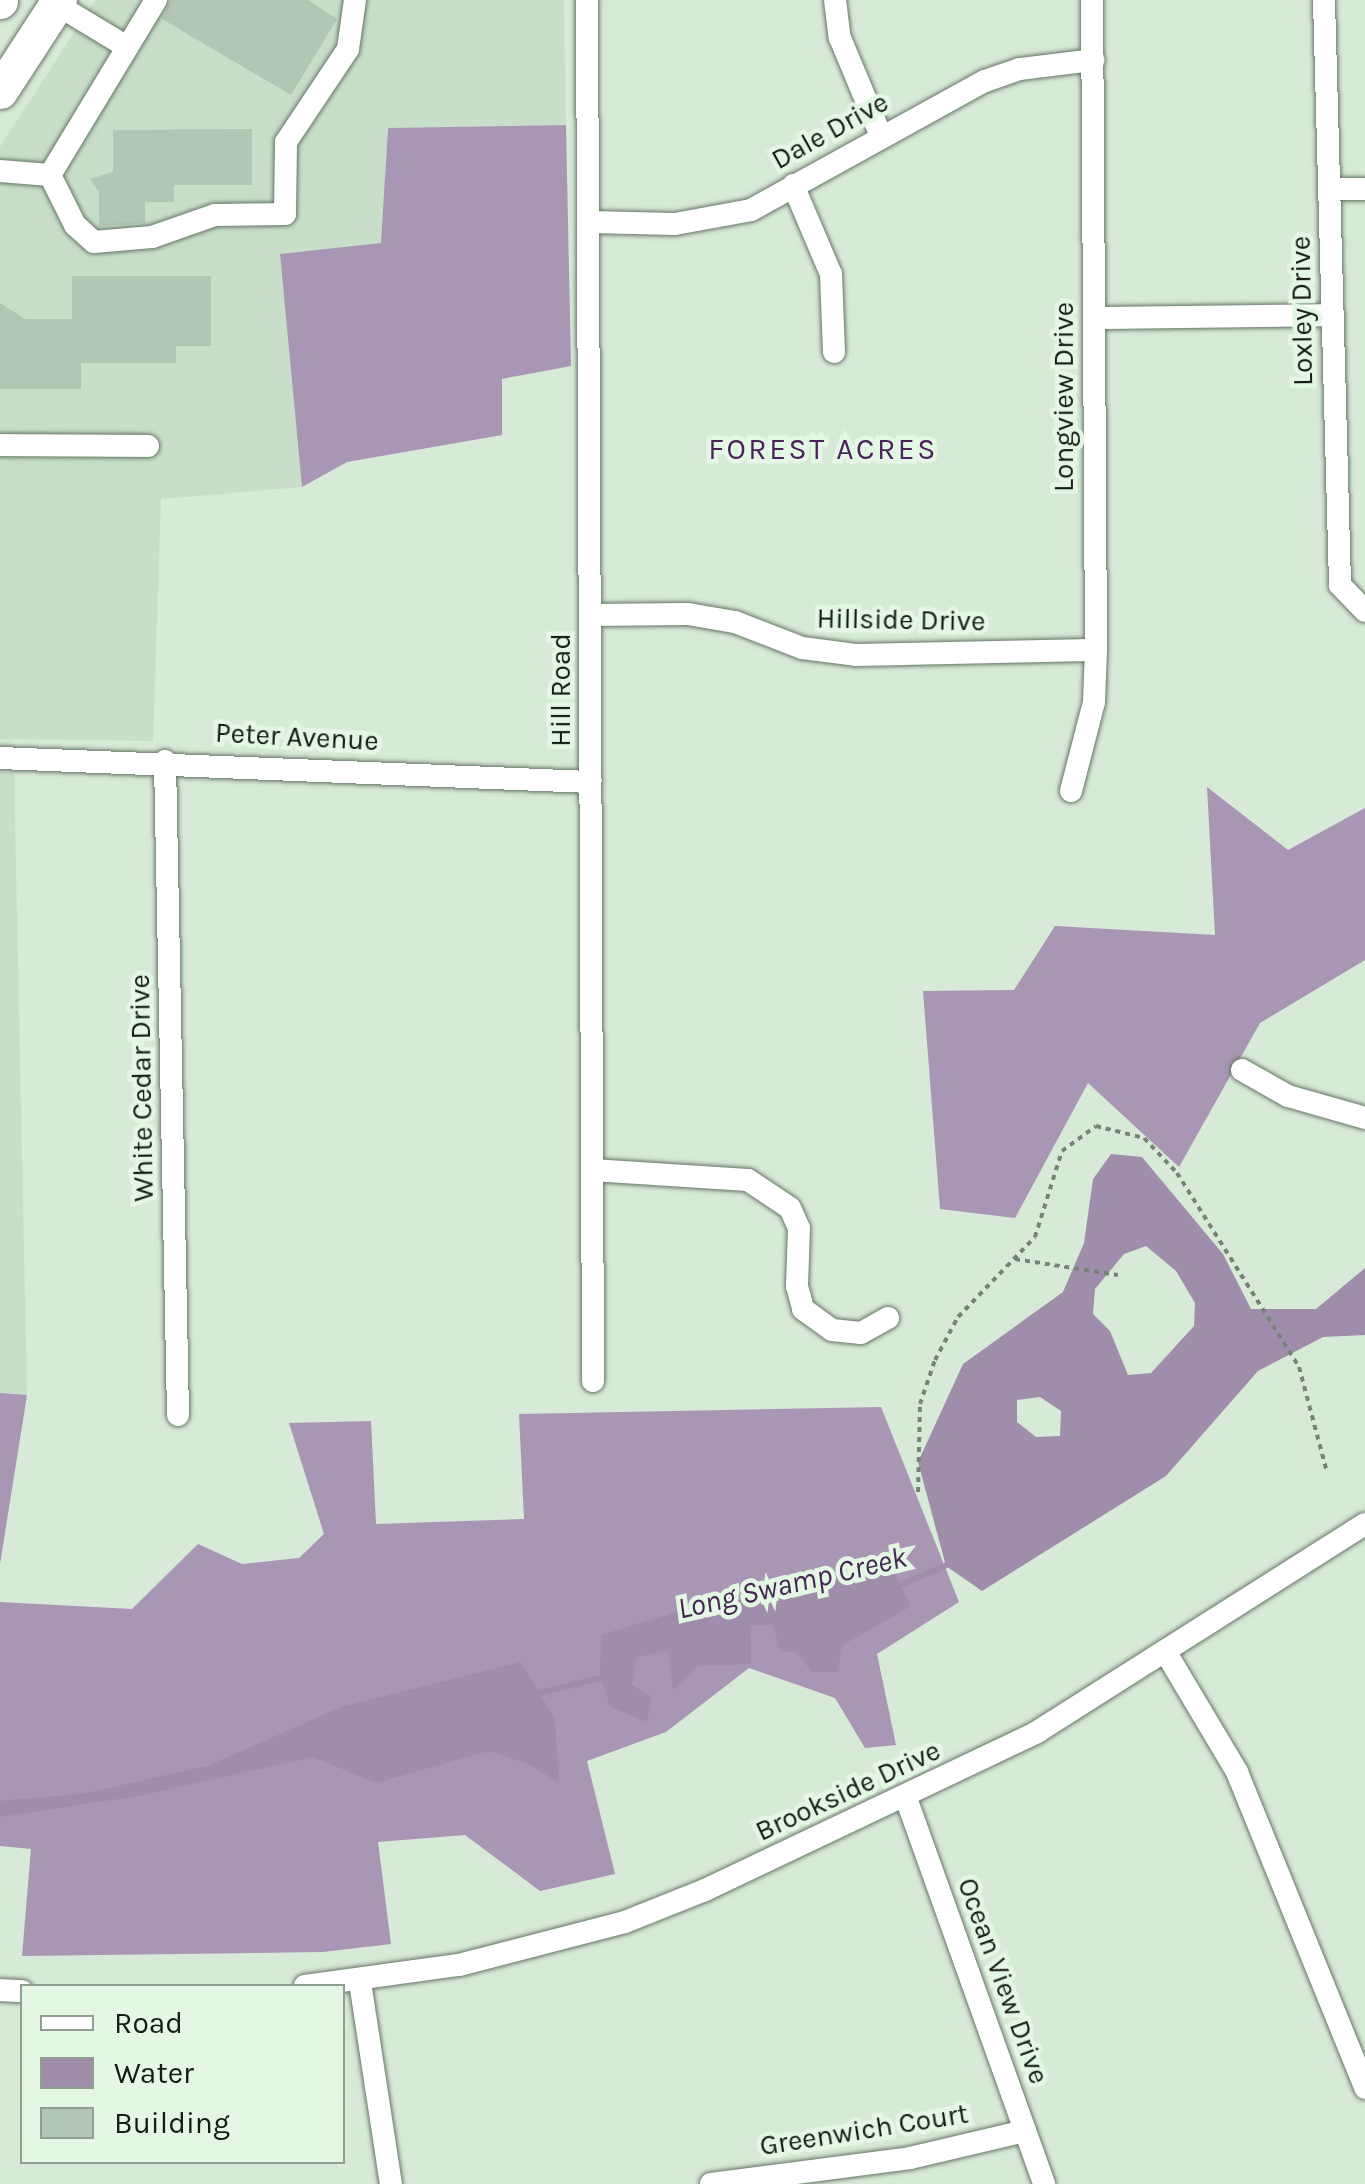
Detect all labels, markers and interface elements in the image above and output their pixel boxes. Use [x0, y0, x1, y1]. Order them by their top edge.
street label: Dale Drive [766, 85, 894, 177]
street label: Loxley Drive [1284, 236, 1320, 386]
street label: Longview Drive [1047, 302, 1081, 492]
district label: FOREST ACRES [708, 431, 938, 467]
street label: Hillside Drive [816, 602, 986, 638]
street label: Hill Road [544, 633, 578, 747]
street label: Peter Avenue [214, 716, 380, 758]
street label: White Cedar Drive [123, 974, 161, 1202]
water label: Long Swamp Creek [674, 1539, 910, 1627]
street label: Brookside Drive [750, 1734, 946, 1848]
street label: Ocean View Drive [950, 1873, 1056, 2089]
legend [20, 1984, 345, 2164]
text: Road [114, 2005, 183, 2041]
text: Water [114, 2055, 194, 2091]
street label: Greenwich Court [757, 2097, 971, 2163]
text: Building [114, 2105, 230, 2141]

